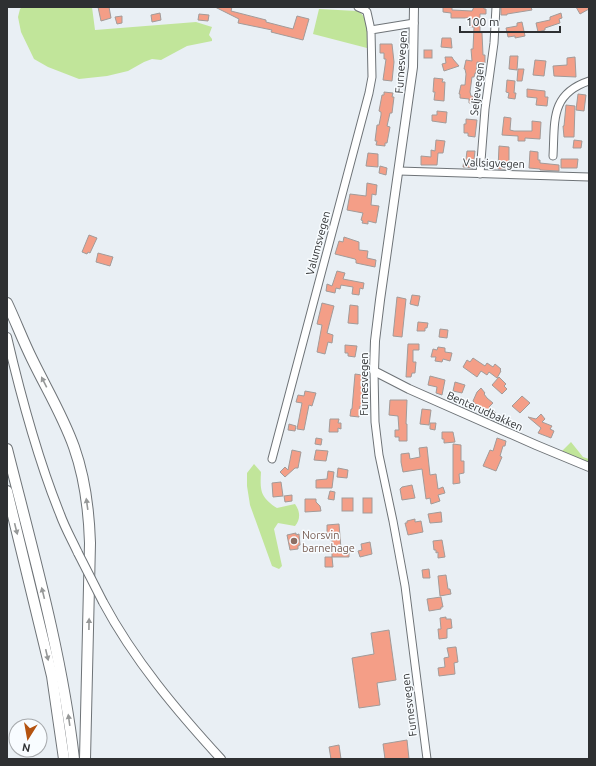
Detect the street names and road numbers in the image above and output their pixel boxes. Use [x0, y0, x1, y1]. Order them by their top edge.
street label: Furnesvegen [393, 30, 409, 94]
street label: Seljevegen [468, 62, 486, 116]
street label: Vallsigvegen [463, 156, 525, 170]
street label: Valumsvegen [304, 210, 332, 276]
street label: Furnesvegen [358, 352, 370, 416]
street label: Benterudbakken [445, 389, 525, 433]
street label: Furnesvegen [399, 673, 419, 737]

